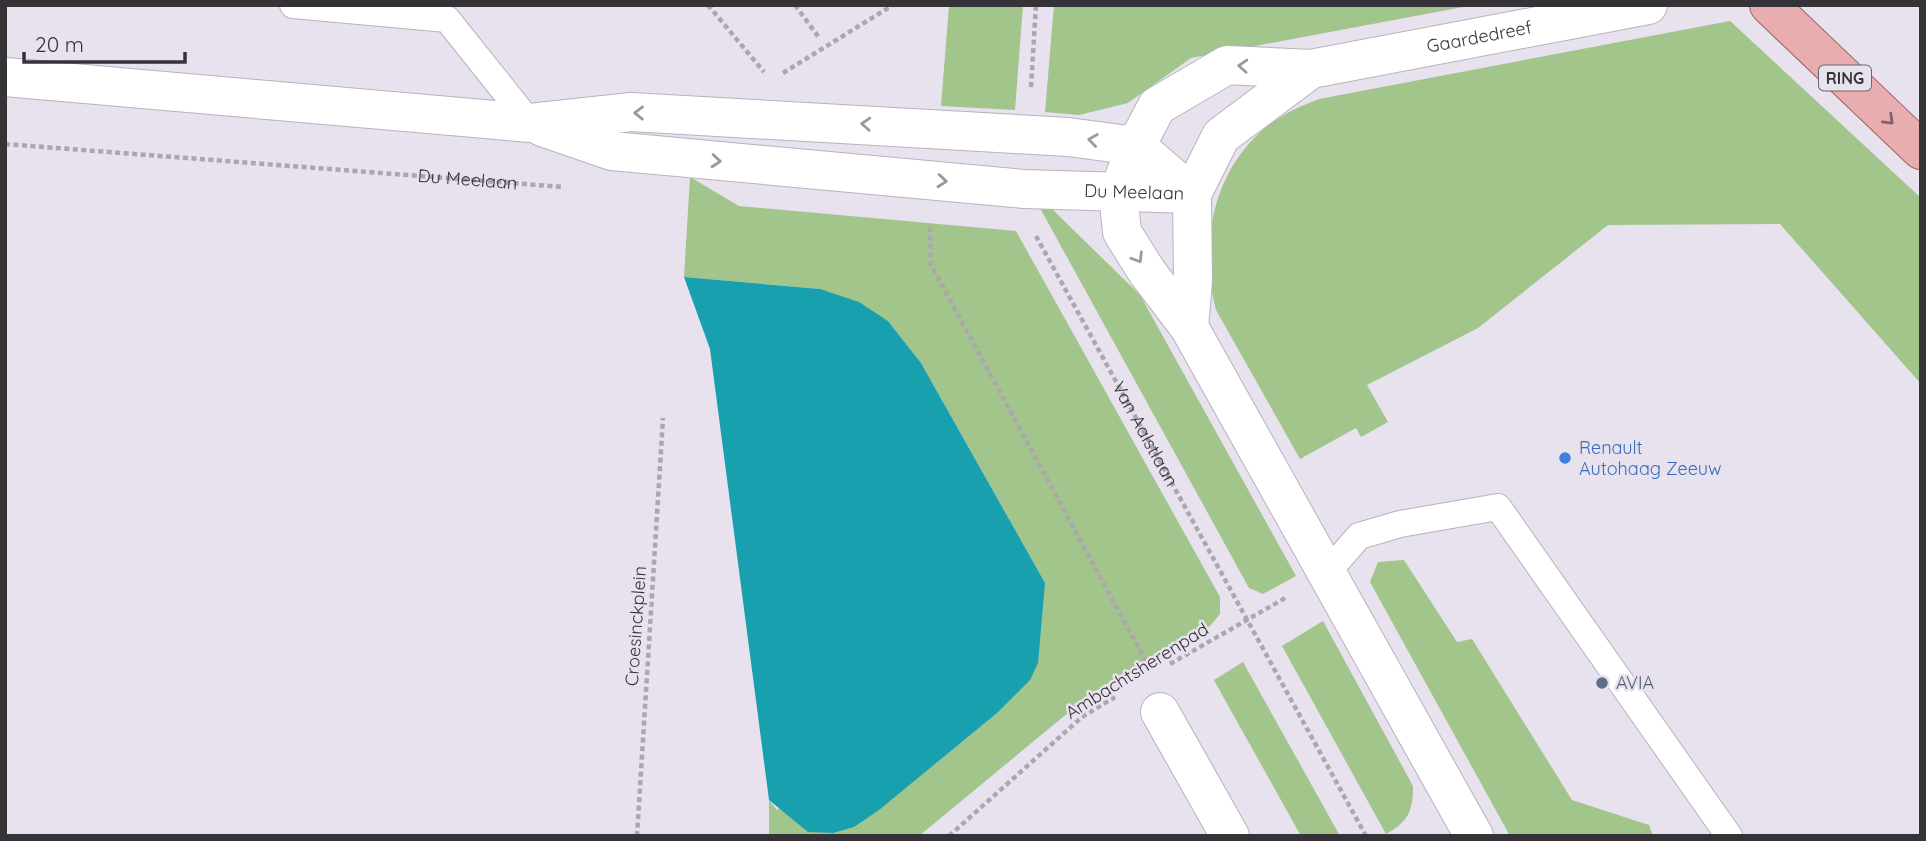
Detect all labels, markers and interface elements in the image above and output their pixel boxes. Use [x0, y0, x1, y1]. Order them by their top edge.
street label: Gaardedreef [1425, 15, 1534, 58]
scale bar [24, 21, 186, 65]
text: 20 m [35, 31, 84, 57]
one-way arrow [1238, 58, 1249, 73]
road number: RING [1819, 66, 1871, 90]
one-way arrow [633, 105, 644, 120]
one-way arrow [1881, 111, 1894, 124]
one-way arrow [860, 117, 871, 132]
one-way arrow [1087, 133, 1099, 148]
one-way arrow [710, 153, 722, 168]
street label: Du Meelaan [417, 164, 518, 194]
one-way arrow [937, 173, 948, 188]
street label: Du Meelaan [1084, 179, 1184, 205]
one-way arrow [1129, 250, 1142, 263]
street label: Van Aalstlaan [1107, 377, 1183, 490]
place label: Renault Autohaag Zeeuw [1579, 436, 1722, 480]
marker: Renault Autohaag Zeeuw [1557, 450, 1573, 466]
street label: Croesinckplein [620, 565, 651, 687]
street label: Ambachtsherenpad [1061, 617, 1213, 724]
place label: AVIA [1616, 671, 1654, 694]
marker: AVIA [1594, 675, 1610, 691]

